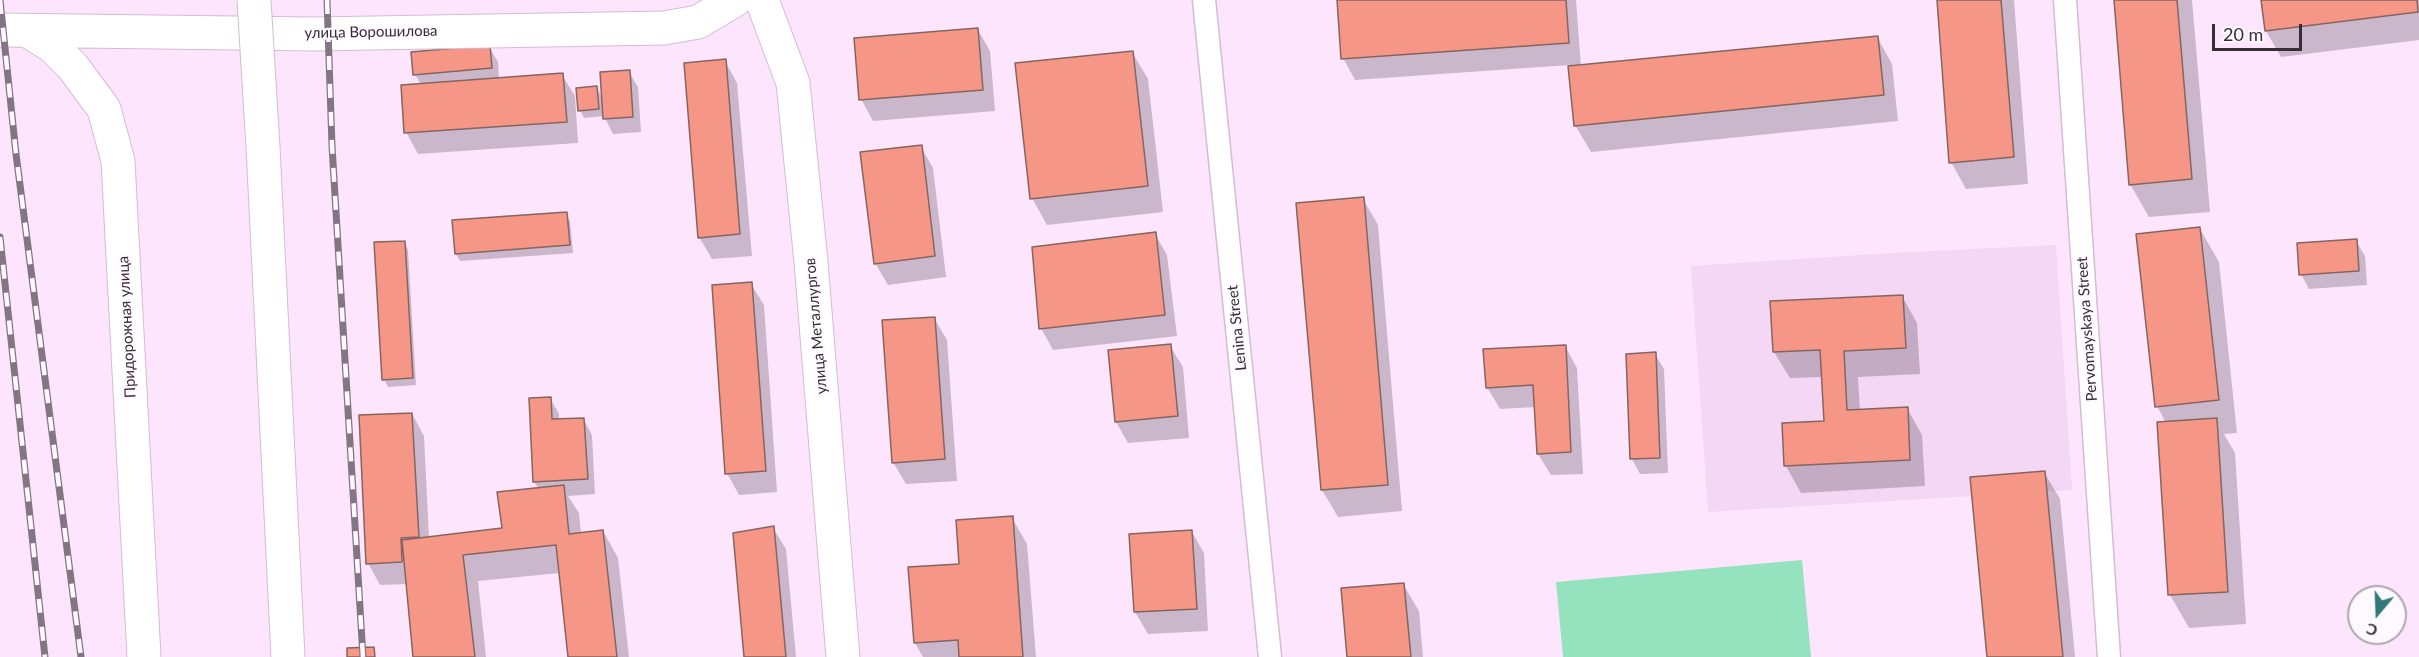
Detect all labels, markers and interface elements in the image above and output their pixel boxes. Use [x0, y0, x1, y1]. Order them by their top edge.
scale bar [2215, 12, 2305, 50]
street label: улица Ворошилова [304, 22, 438, 42]
text: 20 m [2223, 23, 2263, 45]
street label: Придорожная улица [114, 256, 140, 398]
street label: Pervomayskaya Street [2073, 256, 2101, 402]
street label: улица Металлургов [801, 257, 831, 395]
street label: Lenina Street [1224, 284, 1250, 372]
north arrow [2347, 585, 2407, 645]
text: С [2364, 620, 2380, 641]

